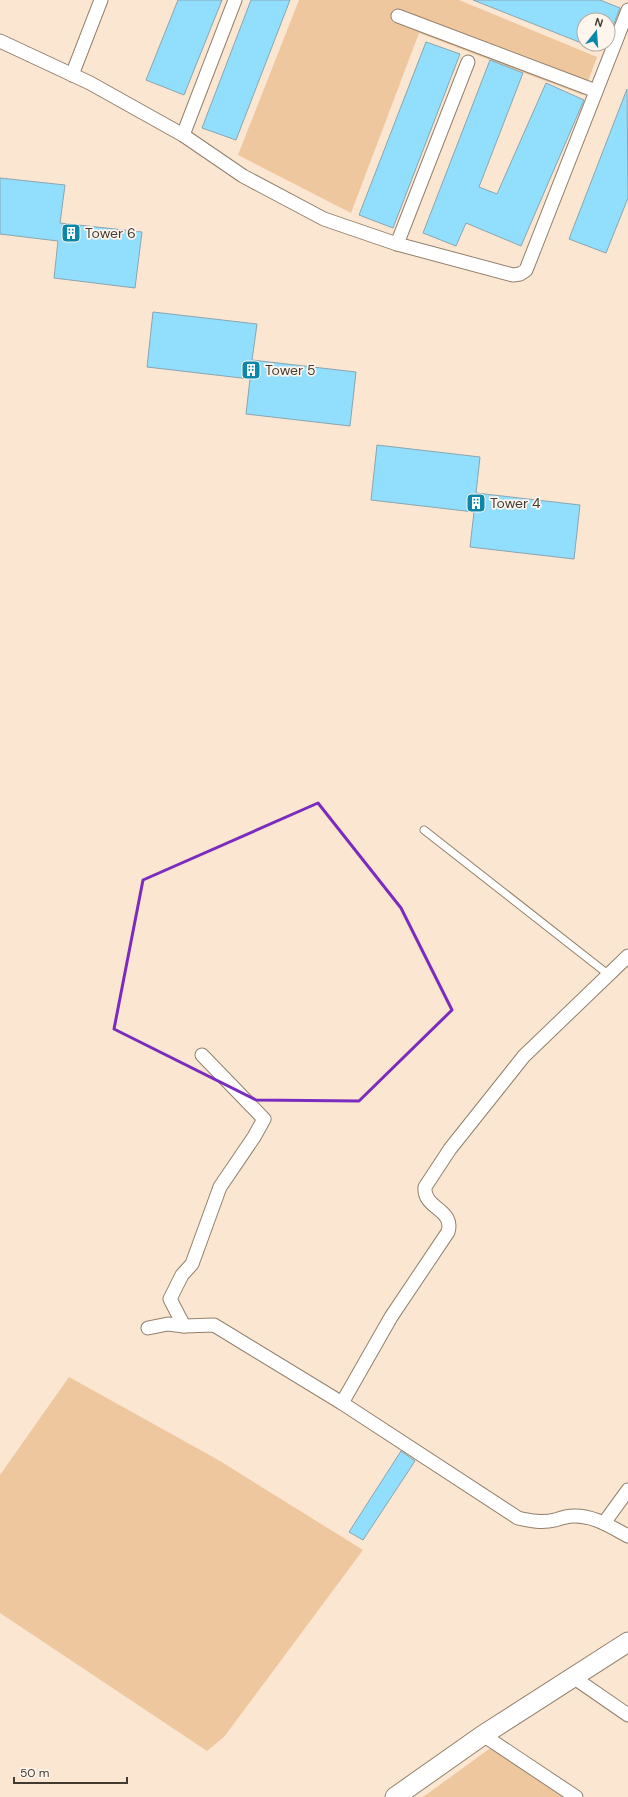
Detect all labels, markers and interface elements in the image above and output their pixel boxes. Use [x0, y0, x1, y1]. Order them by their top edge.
north arrow [576, 12, 616, 52]
text: N [593, 15, 605, 30]
building icon: Tower 6 [60, 222, 82, 244]
place label: Tower 6 [85, 224, 136, 242]
building icon: Tower 5 [240, 359, 262, 381]
place label: Tower 5 [265, 361, 315, 379]
building icon: Tower 4 [465, 492, 487, 514]
place label: Tower 4 [490, 494, 541, 512]
scale bar [14, 1759, 127, 1785]
text: 50 m [20, 1765, 49, 1781]

